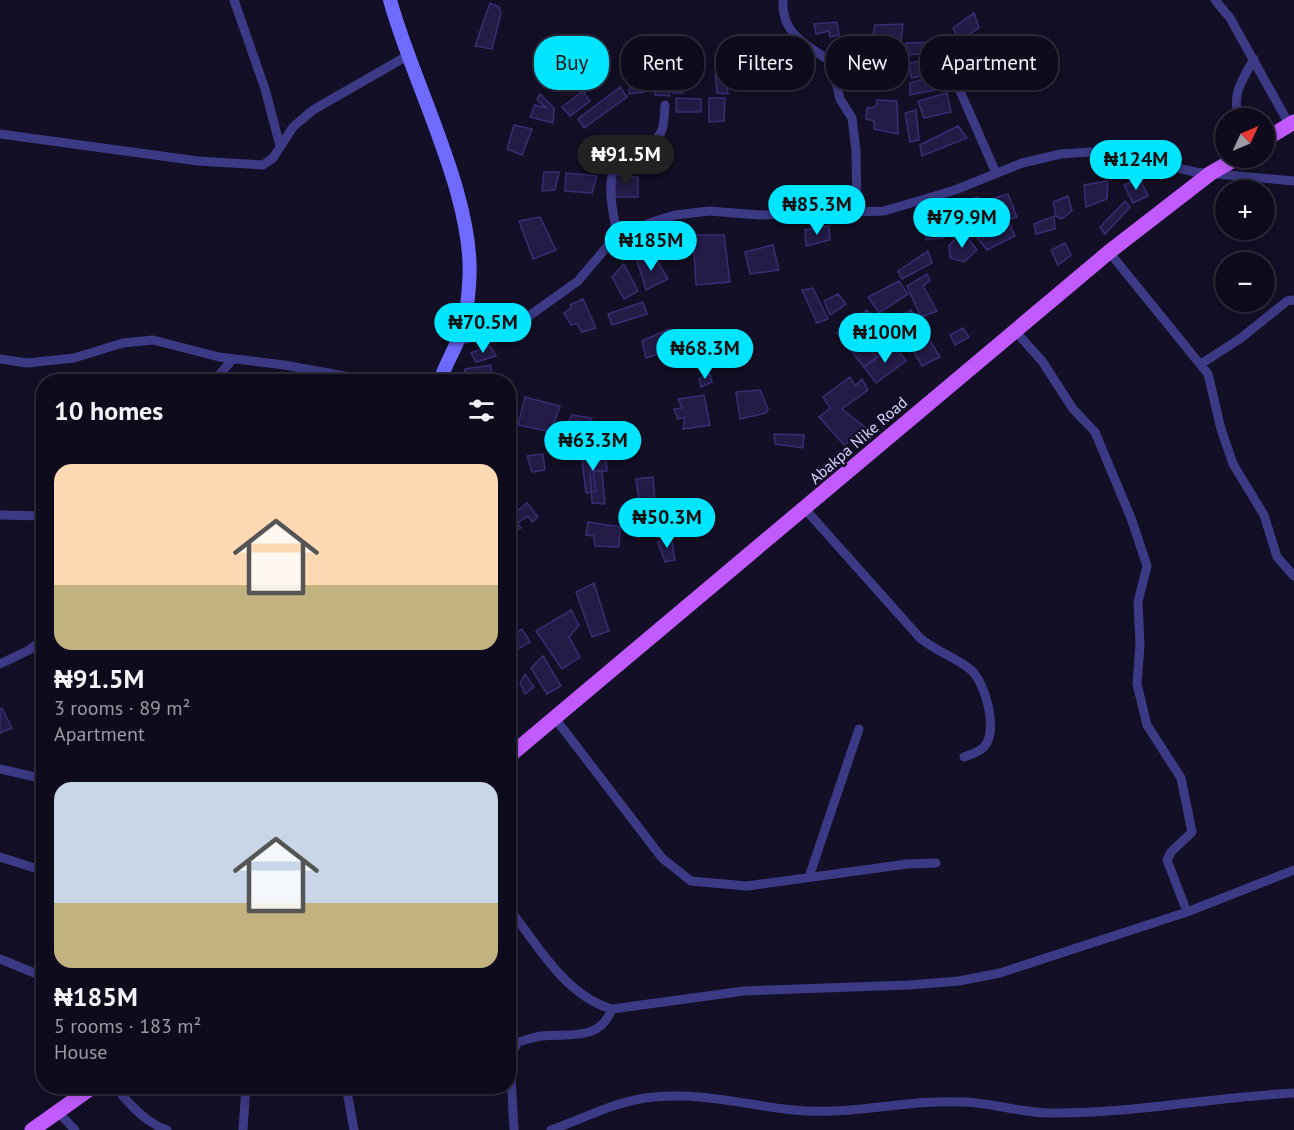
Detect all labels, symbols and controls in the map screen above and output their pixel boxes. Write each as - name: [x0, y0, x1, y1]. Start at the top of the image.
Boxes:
- chip: Buy: [534, 36, 609, 90]
- chip: Rent: [621, 36, 704, 90]
- chip: Filters: [716, 36, 814, 90]
- chip: New: [826, 36, 908, 90]
- chip: Apartment: [920, 36, 1058, 90]
- north arrow: [1215, 108, 1275, 168]
- map controls: [1215, 108, 1275, 312]
- pin: ₦91.5M: [577, 135, 675, 186]
- pin: ₦124M: [1094, 140, 1178, 191]
- text: ₦91.5M: [591, 141, 661, 167]
- text: ₦124M: [1104, 146, 1168, 172]
- button: +: [1215, 180, 1275, 240]
- pin: ₦85.3M: [768, 185, 866, 236]
- text: ₦85.3M: [782, 191, 852, 217]
- pin: ₦79.9M: [913, 198, 1011, 249]
- text: ₦79.9M: [927, 204, 997, 230]
- pin: ₦185M: [609, 221, 693, 272]
- text: ₦185M: [619, 227, 683, 253]
- button: −: [1215, 252, 1275, 312]
- pin: ₦70.5M: [434, 303, 532, 354]
- text: ₦70.5M: [448, 309, 518, 335]
- pin: ₦100M: [843, 313, 927, 364]
- text: ₦100M: [853, 319, 917, 345]
- pin: ₦68.3M: [656, 329, 754, 380]
- text: ₦68.3M: [670, 335, 740, 361]
- street label: Abakpa Nike Road: [805, 392, 911, 488]
- text: 10 homes: [54, 394, 163, 427]
- icon: filters: [465, 394, 498, 427]
- pin: ₦63.3M: [544, 421, 642, 472]
- text: ₦63.3M: [558, 427, 628, 453]
- pin: ₦50.3M: [618, 498, 716, 549]
- icon: home: [222, 503, 330, 611]
- text: ₦50.3M: [632, 504, 702, 530]
- text: ₦91.5M: [54, 662, 144, 695]
- text: 3 rooms · 89 m²: [54, 695, 190, 721]
- text: Apartment: [54, 721, 145, 747]
- icon: home: [222, 821, 330, 929]
- text: ₦185M: [54, 980, 138, 1013]
- text: 5 rooms · 183 m²: [54, 1013, 201, 1039]
- text: House: [54, 1039, 108, 1065]

